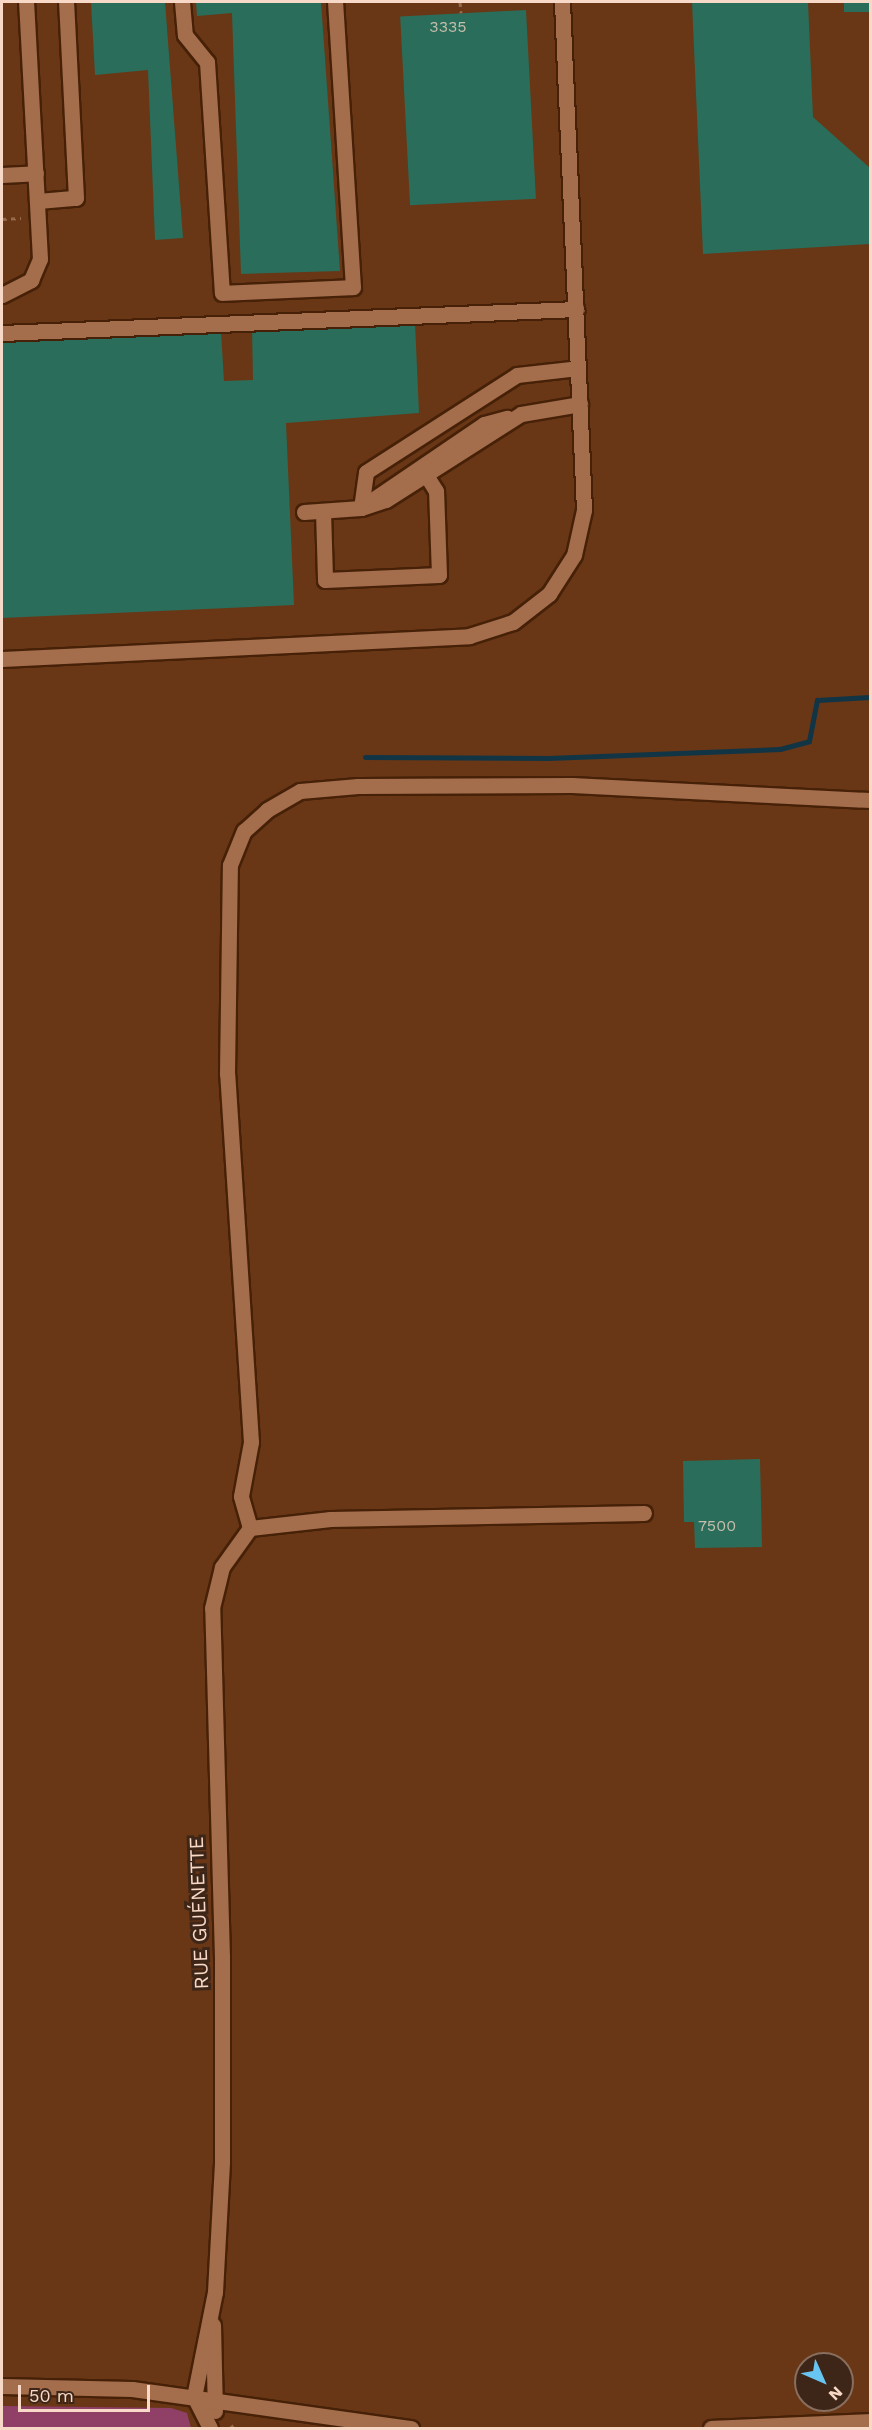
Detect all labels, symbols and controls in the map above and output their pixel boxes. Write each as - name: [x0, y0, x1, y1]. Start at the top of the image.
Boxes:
- house number: 3335: [429, 17, 467, 37]
- house number: 7500: [698, 1516, 736, 1536]
- street label: RUE GUÉNETTE: [184, 1836, 214, 1990]
- north arrow: [794, 2352, 854, 2412]
- scale bar: [21, 2373, 153, 2411]
- text: N: [825, 2383, 847, 2405]
- text: 50 m: [29, 2385, 74, 2406]

